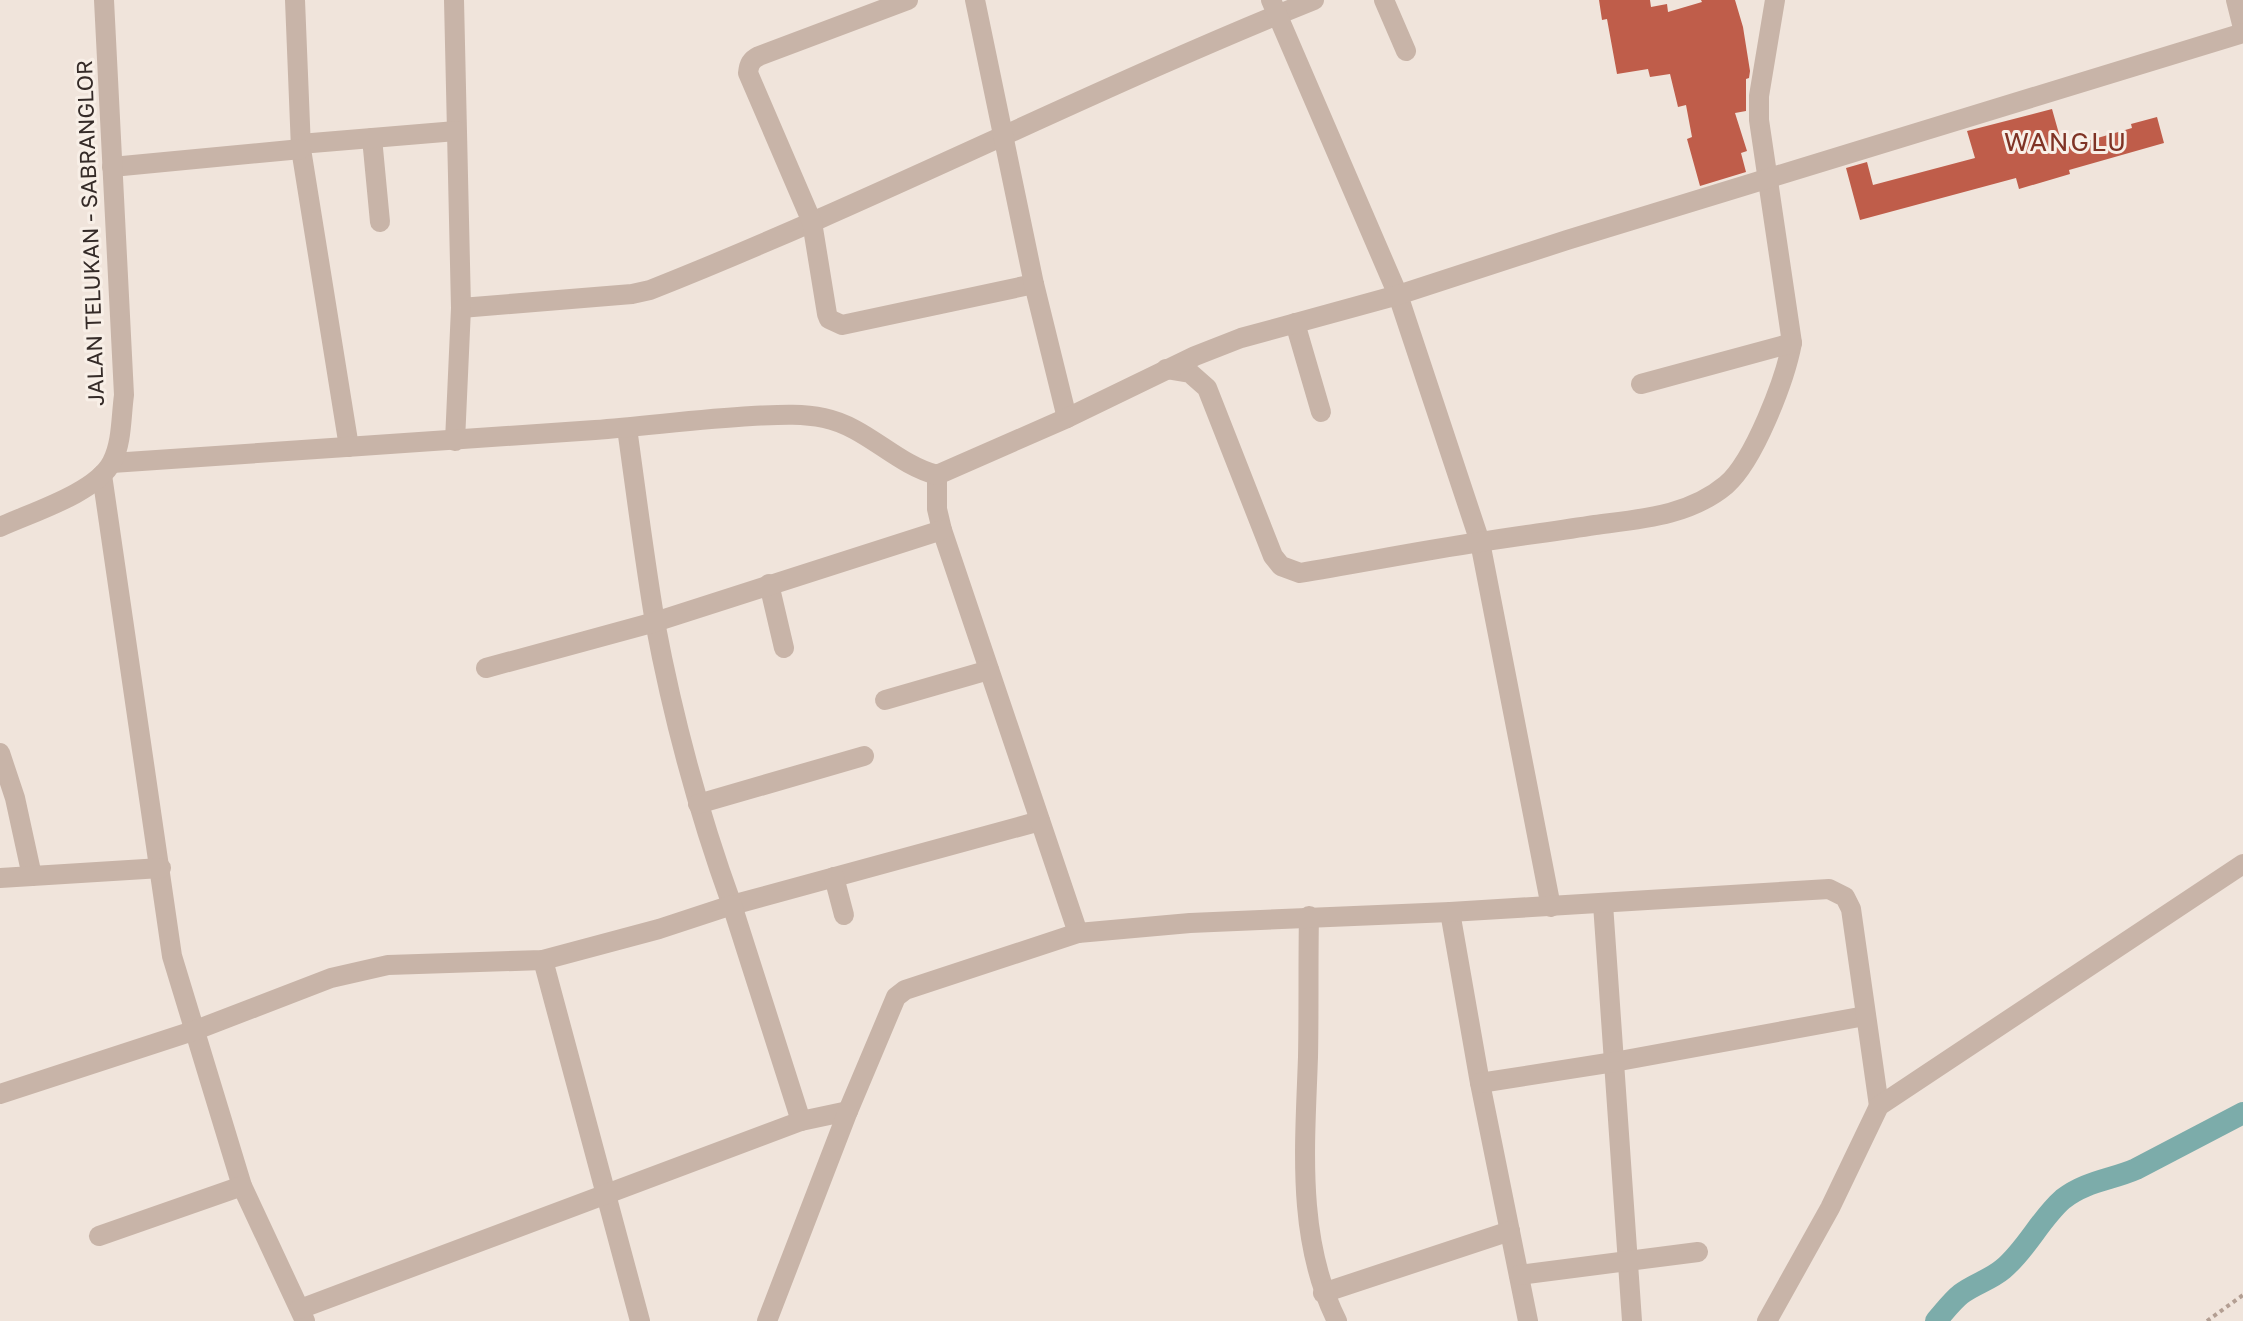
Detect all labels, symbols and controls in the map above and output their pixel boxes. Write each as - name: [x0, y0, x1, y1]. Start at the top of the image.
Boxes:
- street label: JALAN TELUKAN - SABRANGLOR: [70, 60, 109, 406]
- district label: WANGLU: [2004, 126, 2128, 157]

